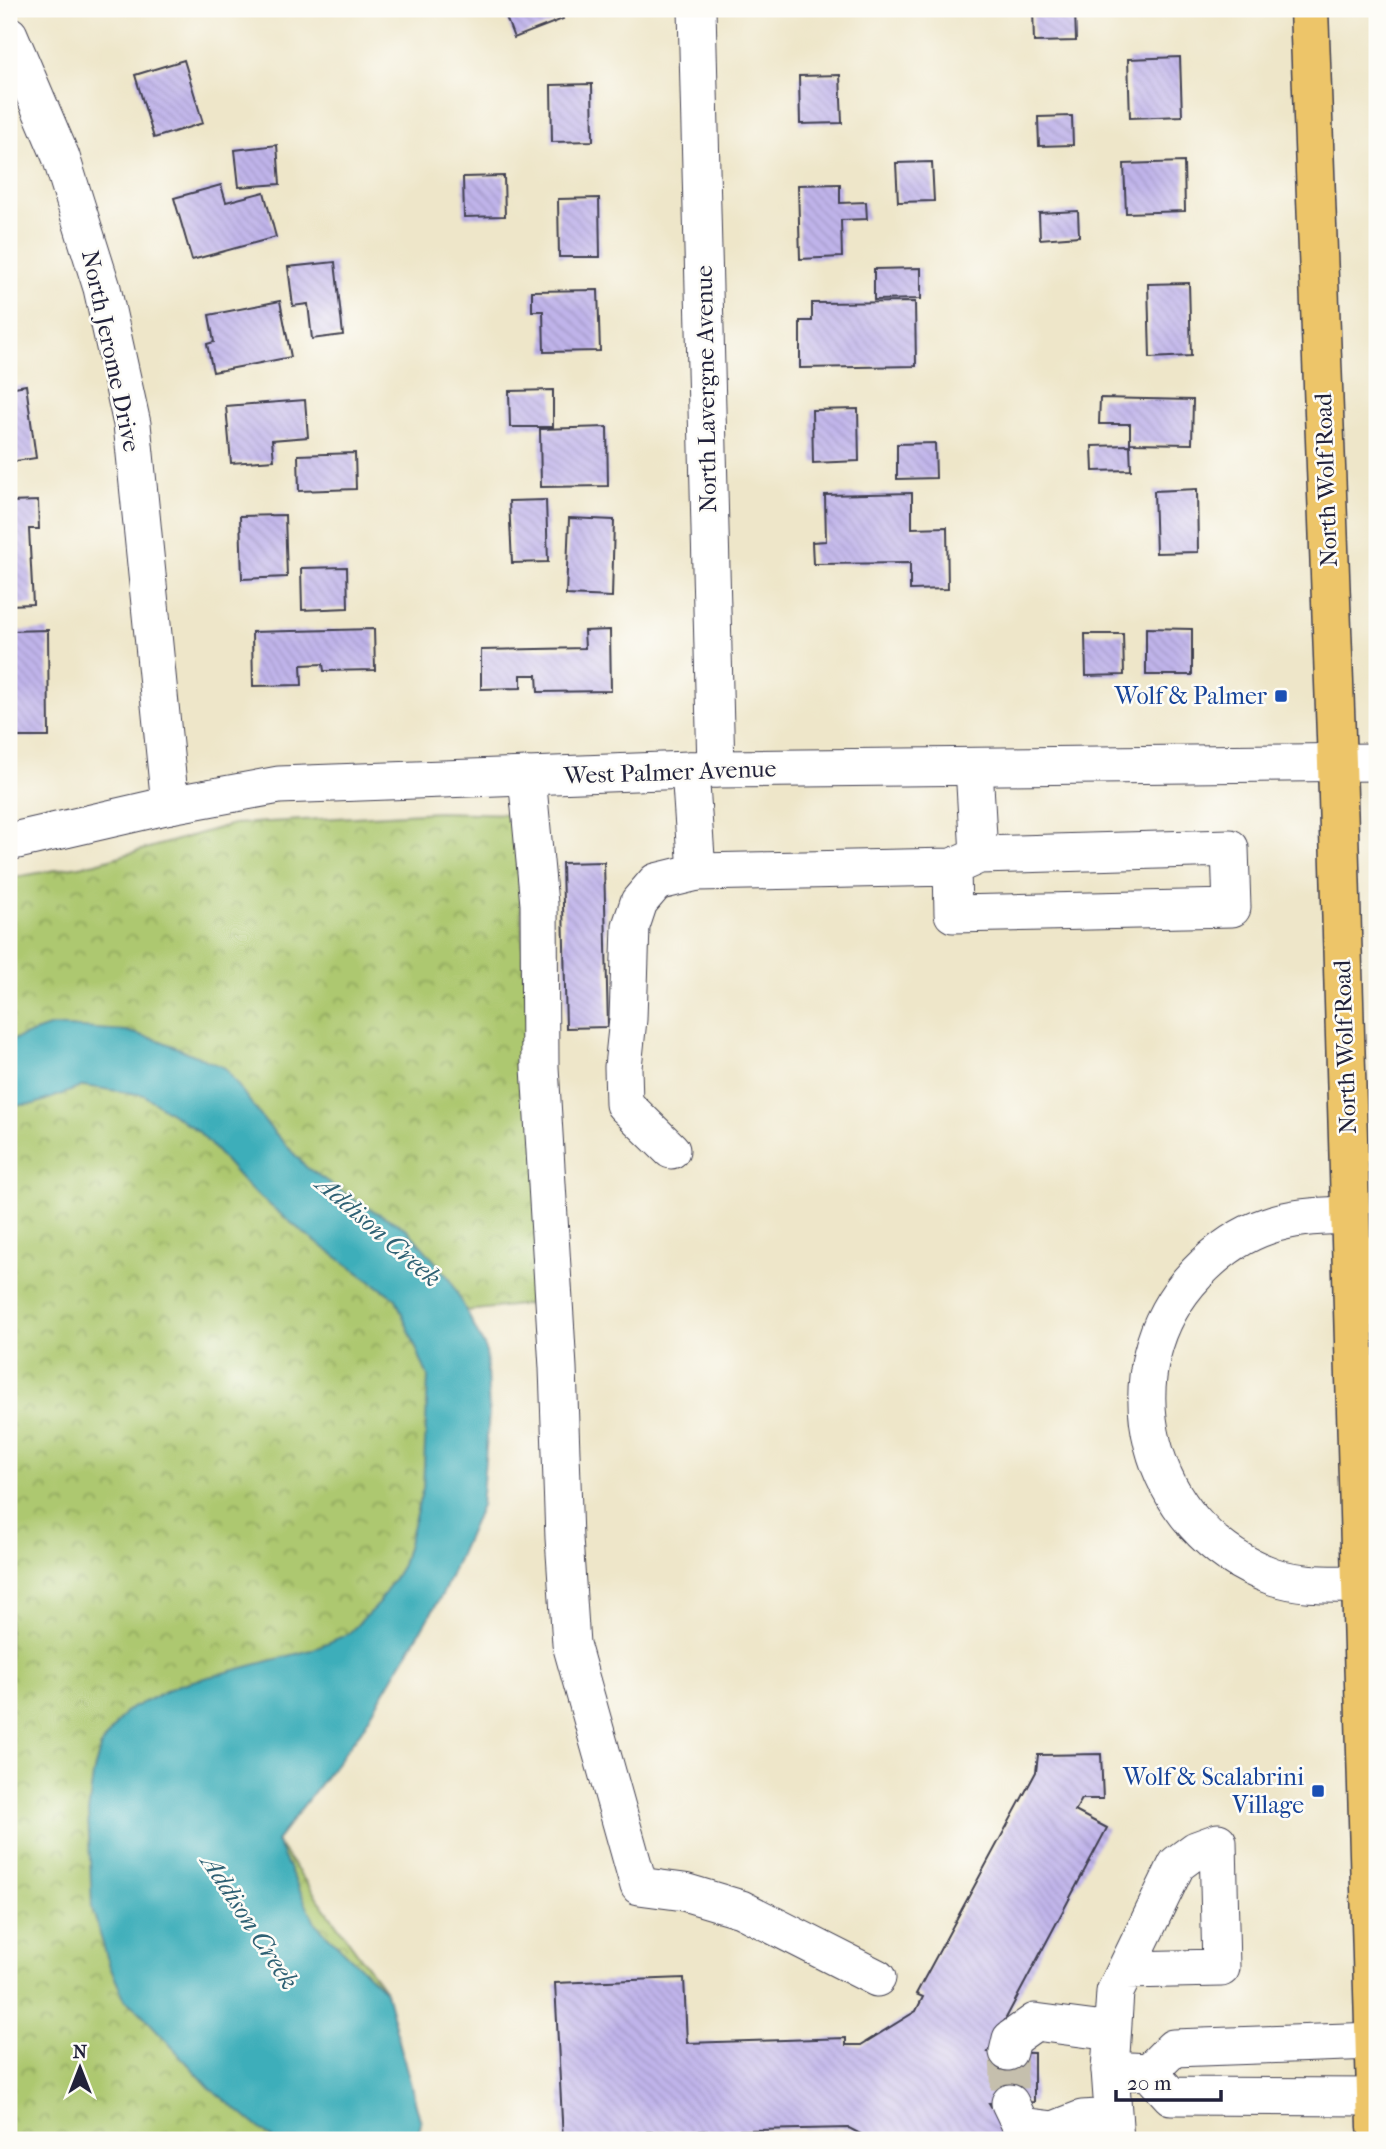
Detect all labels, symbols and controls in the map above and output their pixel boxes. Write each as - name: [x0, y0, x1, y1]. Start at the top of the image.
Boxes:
- street label: North Jerome Drive: [76, 248, 146, 454]
- street label: North Lavergne Avenue: [690, 265, 722, 513]
- street label: North Wolf Road: [1309, 391, 1343, 568]
- place label: Wolf & Palmer: [1114, 682, 1268, 710]
- marker: Wolf & Palmer: [1273, 688, 1289, 704]
- street label: West Palmer Avenue: [562, 754, 777, 790]
- street label: North Wolf Road: [1328, 958, 1362, 1135]
- water label: Addison Creek: [308, 1167, 448, 1293]
- place label: Wolf & Scalabrini Village: [1122, 1763, 1304, 1819]
- marker: Wolf & Scalabrini Village: [1310, 1783, 1326, 1799]
- water label: Addison Creek: [193, 1846, 305, 1995]
- north arrow: [46, 2034, 116, 2104]
- text: N: [73, 2041, 88, 2063]
- scale bar: [1116, 2058, 1222, 2102]
- text: 20 m: [1127, 2071, 1172, 2095]

